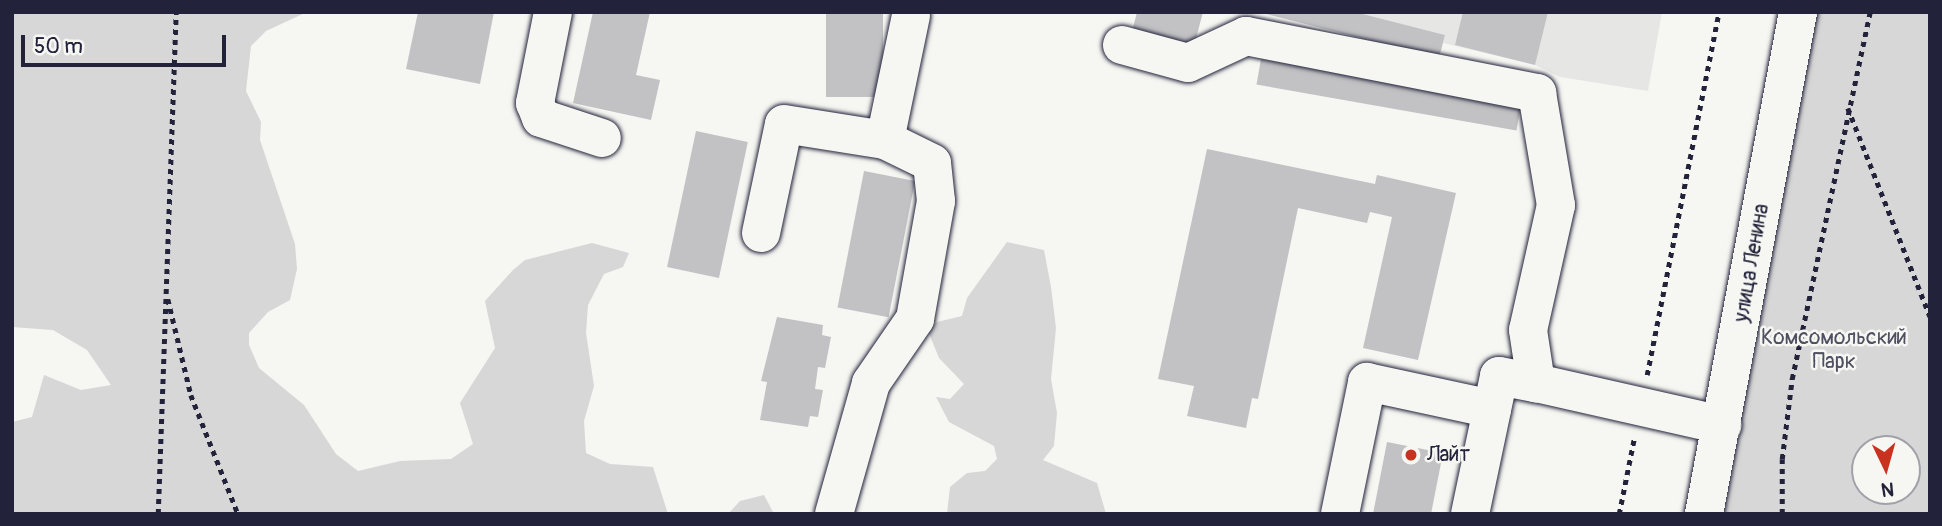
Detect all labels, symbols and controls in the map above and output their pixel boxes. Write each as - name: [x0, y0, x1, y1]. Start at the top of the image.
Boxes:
- scale bar: [24, 21, 229, 65]
- text: 50 m: [34, 33, 83, 60]
- street label: улица Ленина: [1729, 202, 1775, 324]
- park label: Комсомольский Парк: [1761, 325, 1907, 375]
- north arrow: [1851, 435, 1921, 505]
- place label: Лайт: [1427, 442, 1470, 468]
- marker: Лайт: [1401, 445, 1421, 465]
- text: N: [1880, 476, 1895, 501]

